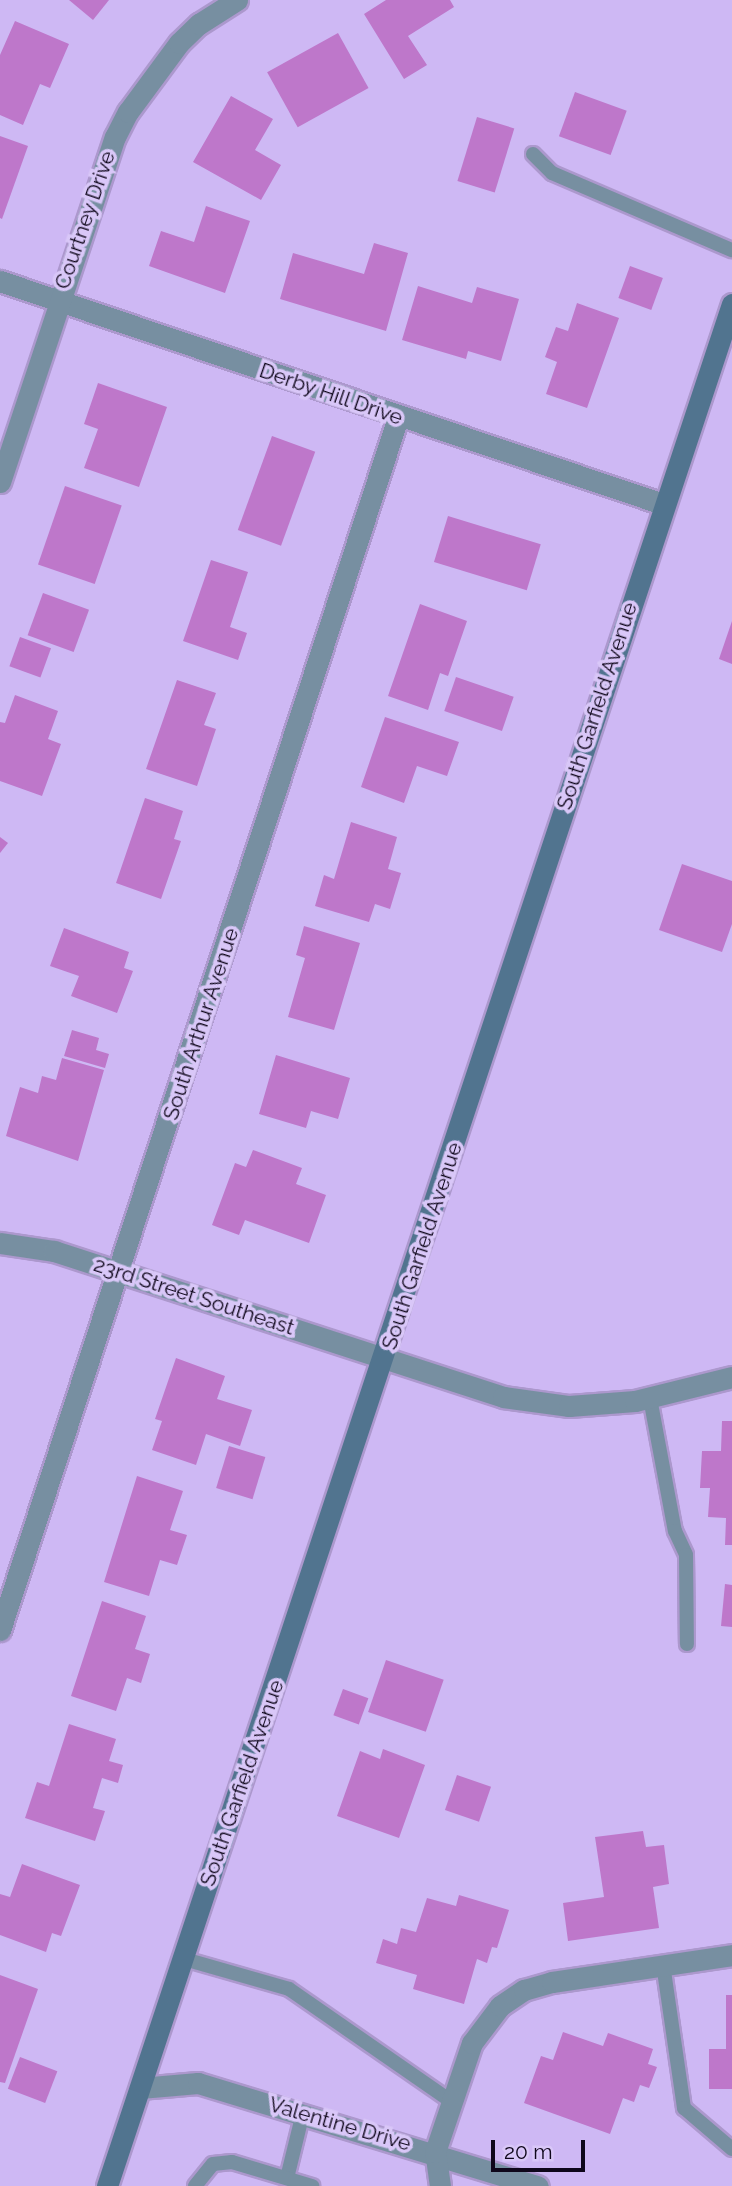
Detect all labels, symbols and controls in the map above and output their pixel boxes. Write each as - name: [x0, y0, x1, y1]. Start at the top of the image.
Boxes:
- street label: Courtney Drive: [50, 147, 120, 293]
- street label: Derby Hill Drive: [256, 358, 406, 430]
- street label: South Garfield Avenue: [551, 599, 643, 813]
- street label: South Arthur Avenue: [158, 924, 244, 1124]
- street label: South Garfield Avenue: [376, 1139, 468, 1353]
- street label: 23rd Street Southeast: [91, 1252, 297, 1340]
- street label: South Garfield Avenue: [195, 1676, 289, 1890]
- street label: Valentine Drive: [266, 2092, 414, 2156]
- scale bar: [494, 2126, 588, 2170]
- text: 20 m: [504, 2139, 552, 2164]

